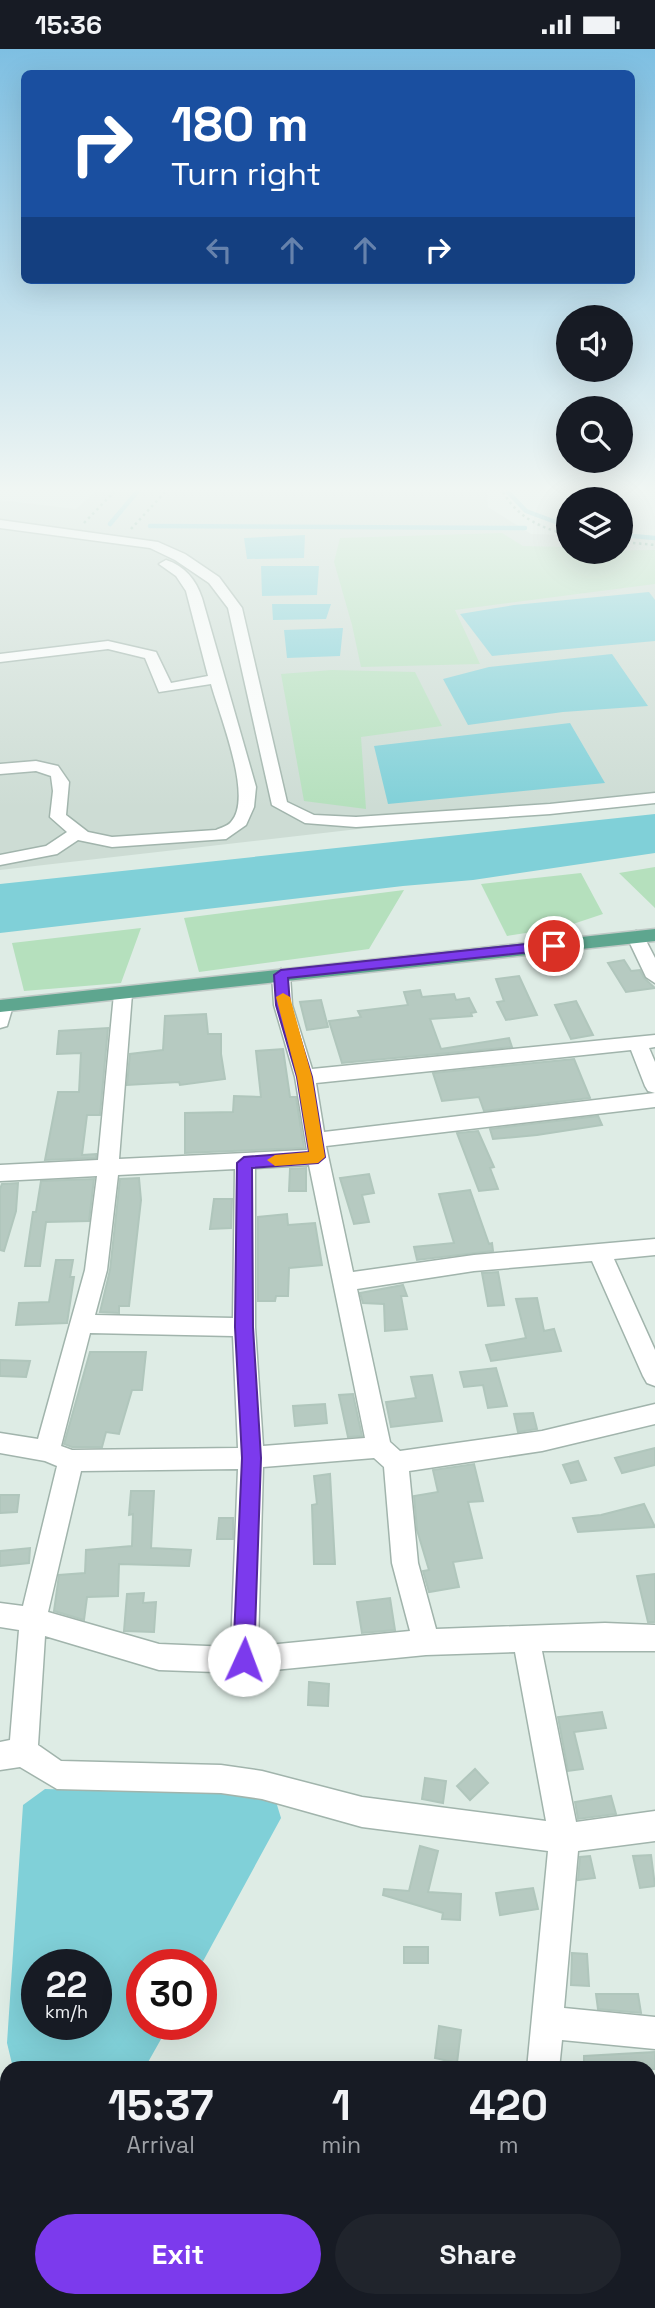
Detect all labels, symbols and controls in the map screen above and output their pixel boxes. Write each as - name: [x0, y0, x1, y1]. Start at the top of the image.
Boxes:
- text: 15:36: [35, 8, 102, 42]
- text: 180 m: [171, 93, 309, 155]
- icon: right: [56, 98, 147, 189]
- text: Turn right: [171, 154, 321, 194]
- icon: left: [200, 231, 238, 269]
- icon: ahead: [273, 231, 311, 269]
- icon: ahead: [346, 231, 384, 269]
- icon: right: [419, 231, 457, 269]
- map controls: [556, 305, 633, 564]
- button: sound: [556, 305, 633, 382]
- button: search: [556, 396, 633, 473]
- button: layers: [556, 487, 633, 564]
- pin: [524, 916, 584, 976]
- icon: arrive: [535, 927, 573, 965]
- position arrow: [207, 1623, 281, 1697]
- speed limit sign: 30: [126, 1949, 217, 2040]
- text: 22: [46, 1963, 87, 2007]
- text: km/h: [45, 2000, 88, 2023]
- text: 15:37: [108, 2079, 214, 2132]
- text: 1: [332, 2079, 351, 2132]
- text: 420: [469, 2079, 548, 2132]
- text: Arrival: [127, 2130, 195, 2160]
- text: min: [322, 2130, 361, 2160]
- text: m: [499, 2130, 518, 2160]
- button: Exit: [35, 2214, 321, 2294]
- button: Share: [335, 2214, 621, 2294]

